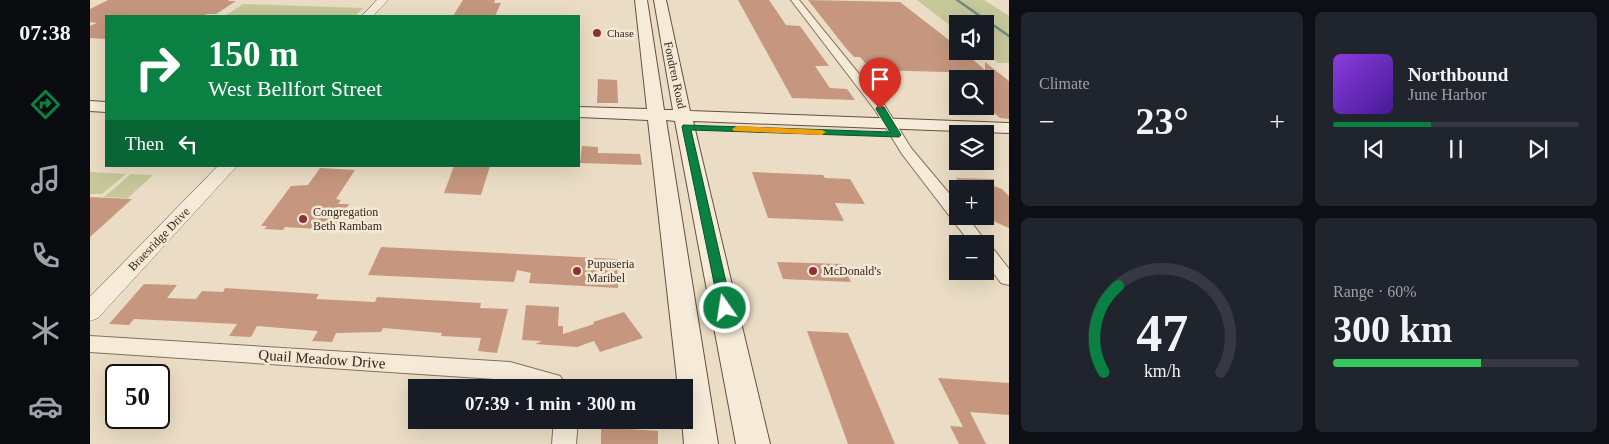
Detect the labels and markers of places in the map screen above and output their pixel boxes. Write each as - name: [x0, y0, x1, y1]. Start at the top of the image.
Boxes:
- marker: Chase: [591, 27, 603, 39]
- place label: Chase: [607, 27, 634, 39]
- pin: [859, 58, 901, 109]
- place label: Congregation Beth Rambam: [313, 205, 383, 233]
- marker: Congregation Beth Rambam: [297, 213, 309, 225]
- place label: Pupuseria Maribel: [587, 257, 635, 285]
- place label: McDonald's: [823, 264, 881, 278]
- marker: Pupuseria Maribel: [571, 265, 583, 277]
- marker: McDonald's: [807, 265, 819, 277]

